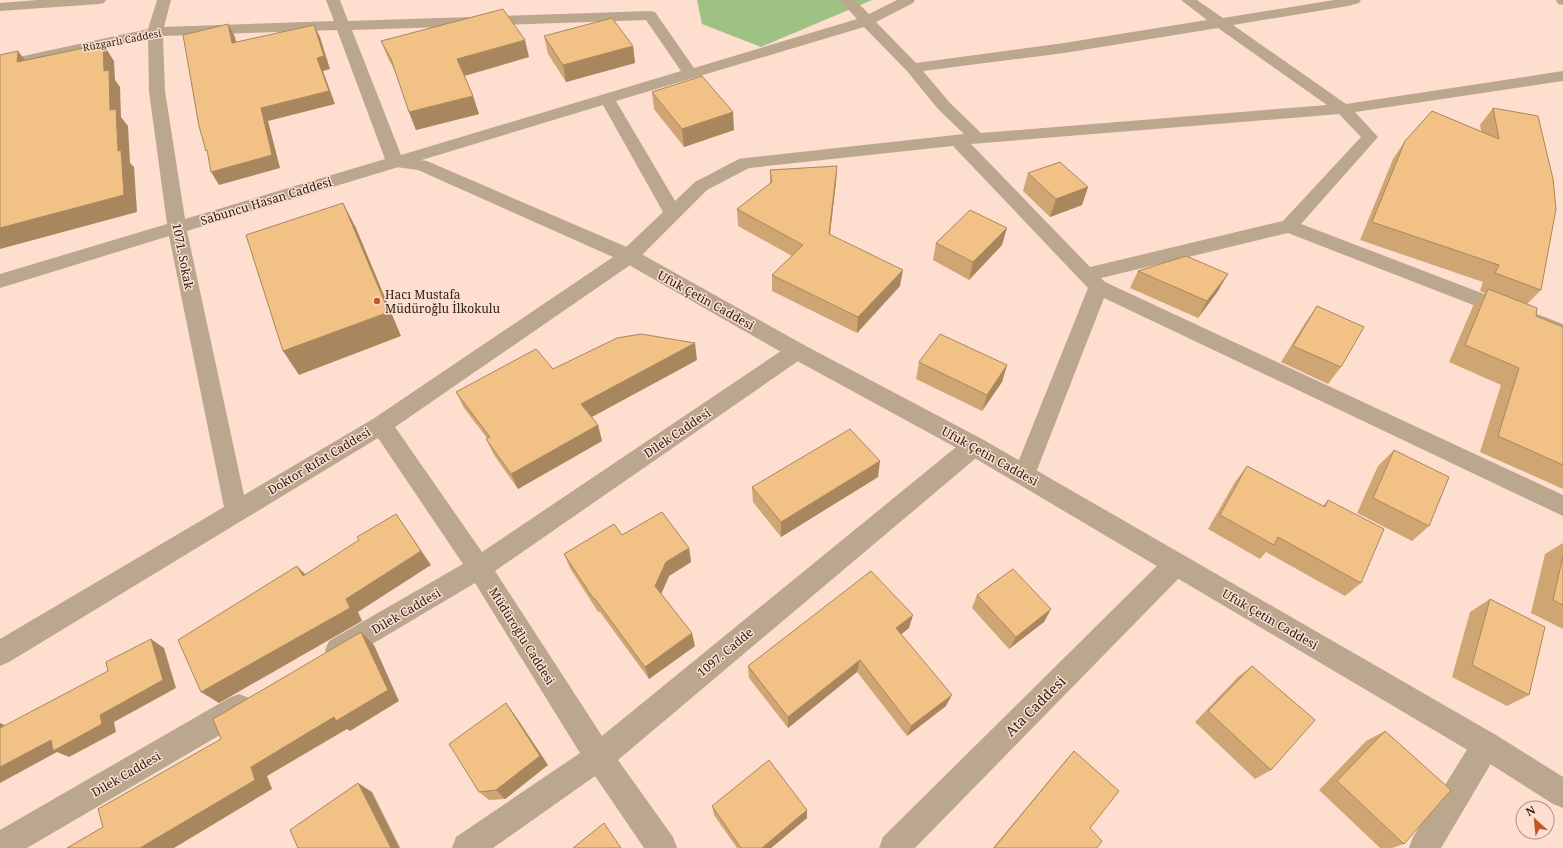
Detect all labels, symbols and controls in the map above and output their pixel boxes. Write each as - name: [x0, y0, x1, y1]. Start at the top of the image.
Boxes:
- street label: Rüzgarlı Caddesi: [82, 25, 163, 54]
- street label: Sabuncu Hasan Caddesi: [198, 173, 334, 229]
- street label: 1071. Sokak: [168, 221, 198, 292]
- street label: Ufuk Çetin Caddesi: [655, 266, 758, 334]
- place label: Hacı Mustafa Müdüroğlu İlkokulu: [385, 286, 501, 317]
- marker: Hacı Mustafa Müdüroğlu İlkokulu: [372, 296, 382, 306]
- street label: Dilek Caddesi: [640, 404, 714, 462]
- street label: Ufuk Çetin Caddesi: [939, 422, 1042, 490]
- street label: Doktor Rıfat Caddesi: [264, 423, 374, 499]
- street label: Dilek Caddesi: [368, 584, 444, 638]
- street label: Müdüroğlu Caddesi: [485, 584, 559, 688]
- street label: Ufuk Çetin Caddesi: [1219, 585, 1321, 653]
- street label: 1097. Cadde: [693, 624, 757, 680]
- street label: Ata Caddesi: [1001, 671, 1070, 740]
- street label: Dilek Caddesi: [88, 747, 164, 801]
- north arrow: [1515, 800, 1555, 840]
- text: N: [1523, 802, 1538, 819]

